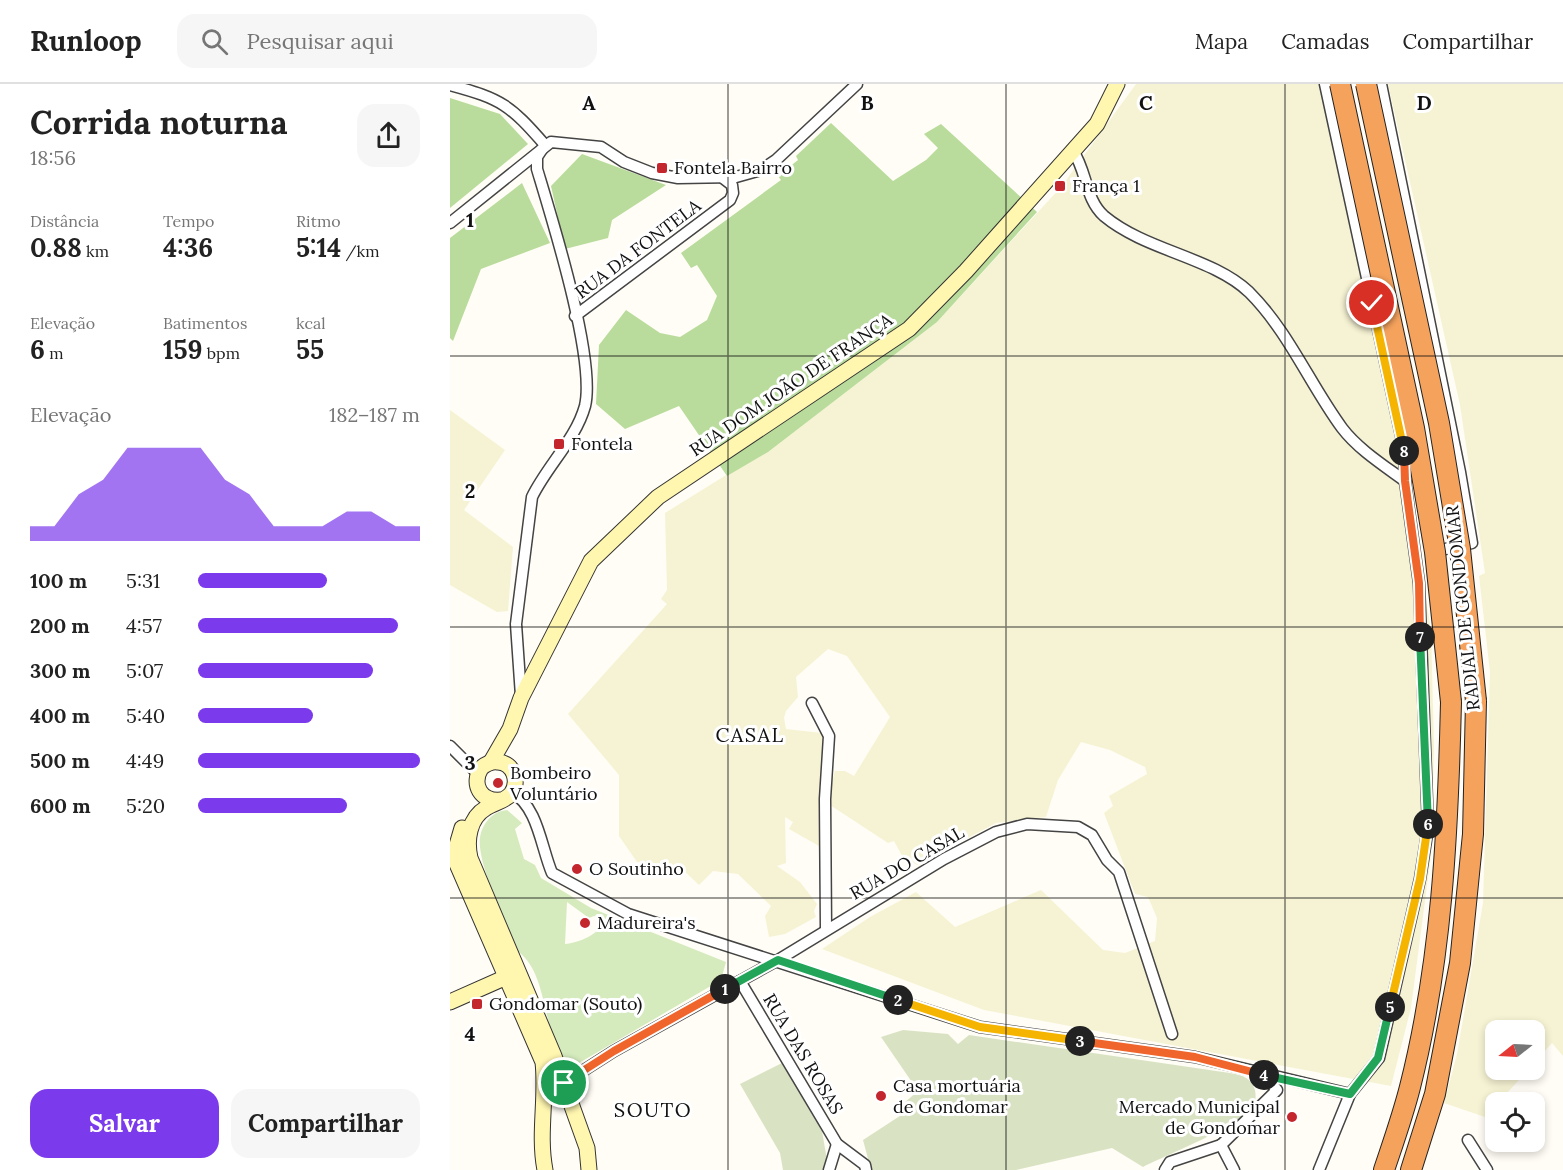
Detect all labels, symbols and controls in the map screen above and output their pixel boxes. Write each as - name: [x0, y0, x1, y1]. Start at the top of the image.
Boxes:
- search box: [177, 14, 597, 68]
- text: Runloop: [30, 23, 141, 59]
- icon: search: [198, 25, 231, 58]
- text: Pesquisar aqui: [246, 27, 394, 55]
- text: Mapa: [1195, 28, 1248, 55]
- text: Camadas: [1281, 28, 1369, 55]
- text: Compartilhar: [1402, 28, 1533, 55]
- text: A: [582, 90, 596, 115]
- text: B: [860, 90, 874, 115]
- text: C: [1139, 90, 1153, 115]
- text: D: [1416, 90, 1432, 115]
- text: Corrida noturna: [30, 101, 287, 143]
- button: share: [357, 104, 420, 167]
- text: 18:56: [30, 145, 76, 170]
- place label: Fontela Bairro: [674, 156, 792, 179]
- marker: Fontela Bairro: [655, 161, 669, 175]
- place label: França 1: [1072, 174, 1140, 197]
- marker: França 1: [1053, 179, 1067, 193]
- street label: RUA DA FONTELA: [570, 193, 706, 303]
- text: 1: [466, 207, 474, 232]
- text: Distância: [30, 211, 99, 231]
- text: Tempo: [163, 211, 214, 231]
- text: Ritmo: [296, 211, 341, 231]
- text: 0.88: [30, 231, 82, 264]
- text: 4:36: [163, 231, 213, 264]
- text: 5:14: [296, 231, 341, 264]
- text: km: [82, 241, 109, 261]
- text: /km: [341, 241, 379, 261]
- pin: [1346, 277, 1397, 328]
- icon: check: [1355, 286, 1388, 319]
- street label: RUA DOM JOÃO DE FRANÇA: [685, 308, 897, 461]
- text: Elevação: [30, 313, 95, 333]
- text: Batimentos: [163, 313, 247, 333]
- text: kcal: [296, 313, 326, 333]
- text: 6: [30, 333, 45, 366]
- text: 159: [163, 333, 203, 366]
- text: 55: [296, 333, 324, 366]
- text: m: [45, 343, 63, 363]
- text: bpm: [203, 343, 240, 363]
- text: Elevação: [30, 402, 111, 427]
- text: 182–187 m: [329, 402, 420, 427]
- place label: Fontela: [571, 432, 633, 455]
- pin: 8: [1389, 436, 1419, 466]
- marker: Fontela: [552, 437, 566, 451]
- text: 8: [1399, 441, 1409, 461]
- text: 2: [465, 478, 475, 503]
- street label: RADIAL DE GONDOMAR: [1440, 504, 1485, 712]
- text: 100 m: [30, 568, 87, 593]
- text: 5:31: [126, 568, 160, 593]
- text: 200 m: [30, 613, 90, 638]
- text: 4:57: [126, 613, 162, 638]
- pin: 7: [1405, 622, 1435, 652]
- text: 7: [1416, 627, 1424, 647]
- text: 300 m: [30, 658, 90, 683]
- text: 5:07: [126, 658, 163, 683]
- text: 400 m: [30, 703, 90, 728]
- text: 5:40: [126, 703, 165, 728]
- district label: CASAL: [715, 722, 785, 747]
- text: 500 m: [30, 748, 90, 773]
- text: 4:49: [126, 748, 164, 773]
- text: 3: [464, 750, 476, 775]
- place label: Bombeiro Voluntário: [509, 761, 598, 805]
- marker: Bombeiro Voluntário: [491, 776, 505, 790]
- text: 600 m: [30, 793, 91, 818]
- text: 5:20: [126, 793, 165, 818]
- pin: 6: [1413, 809, 1443, 839]
- text: 6: [1423, 814, 1433, 834]
- street label: RUA DO CASAL: [845, 820, 969, 905]
- place label: O Soutinho: [589, 857, 684, 880]
- marker: O Soutinho: [570, 862, 584, 876]
- place label: Madureira's: [597, 911, 696, 934]
- marker: Madureira's: [578, 916, 592, 930]
- pin: 1: [710, 974, 740, 1004]
- text: 1: [722, 979, 728, 999]
- pin: 2: [883, 985, 913, 1015]
- street label: RUA DAS ROSAS: [758, 989, 849, 1118]
- text: 2: [894, 990, 902, 1010]
- place label: Gondomar (Souto): [489, 992, 642, 1015]
- pin: 5: [1375, 992, 1405, 1022]
- marker: Gondomar (Souto): [470, 997, 484, 1011]
- text: 5: [1386, 997, 1394, 1017]
- north arrow: [1485, 1020, 1545, 1080]
- map controls: [1485, 1020, 1545, 1152]
- text: 4: [465, 1021, 476, 1046]
- pin: 3: [1065, 1026, 1095, 1056]
- text: 3: [1076, 1031, 1084, 1051]
- pin: [538, 1057, 589, 1108]
- pin: 4: [1249, 1060, 1279, 1090]
- text: 4: [1260, 1065, 1268, 1085]
- icon: arrive: [547, 1066, 580, 1099]
- place label: Casa mortuária de Gondomar: [893, 1074, 1021, 1118]
- button: Salvar: [30, 1089, 219, 1158]
- button: Compartilhar: [231, 1089, 420, 1158]
- marker: Casa mortuária de Gondomar: [874, 1089, 888, 1103]
- button: locate: [1485, 1092, 1545, 1152]
- place label: Mercado Municipal de Gondomar: [1119, 1095, 1280, 1139]
- district label: SOUTO: [614, 1097, 692, 1122]
- marker: Mercado Municipal de Gondomar: [1285, 1110, 1299, 1124]

